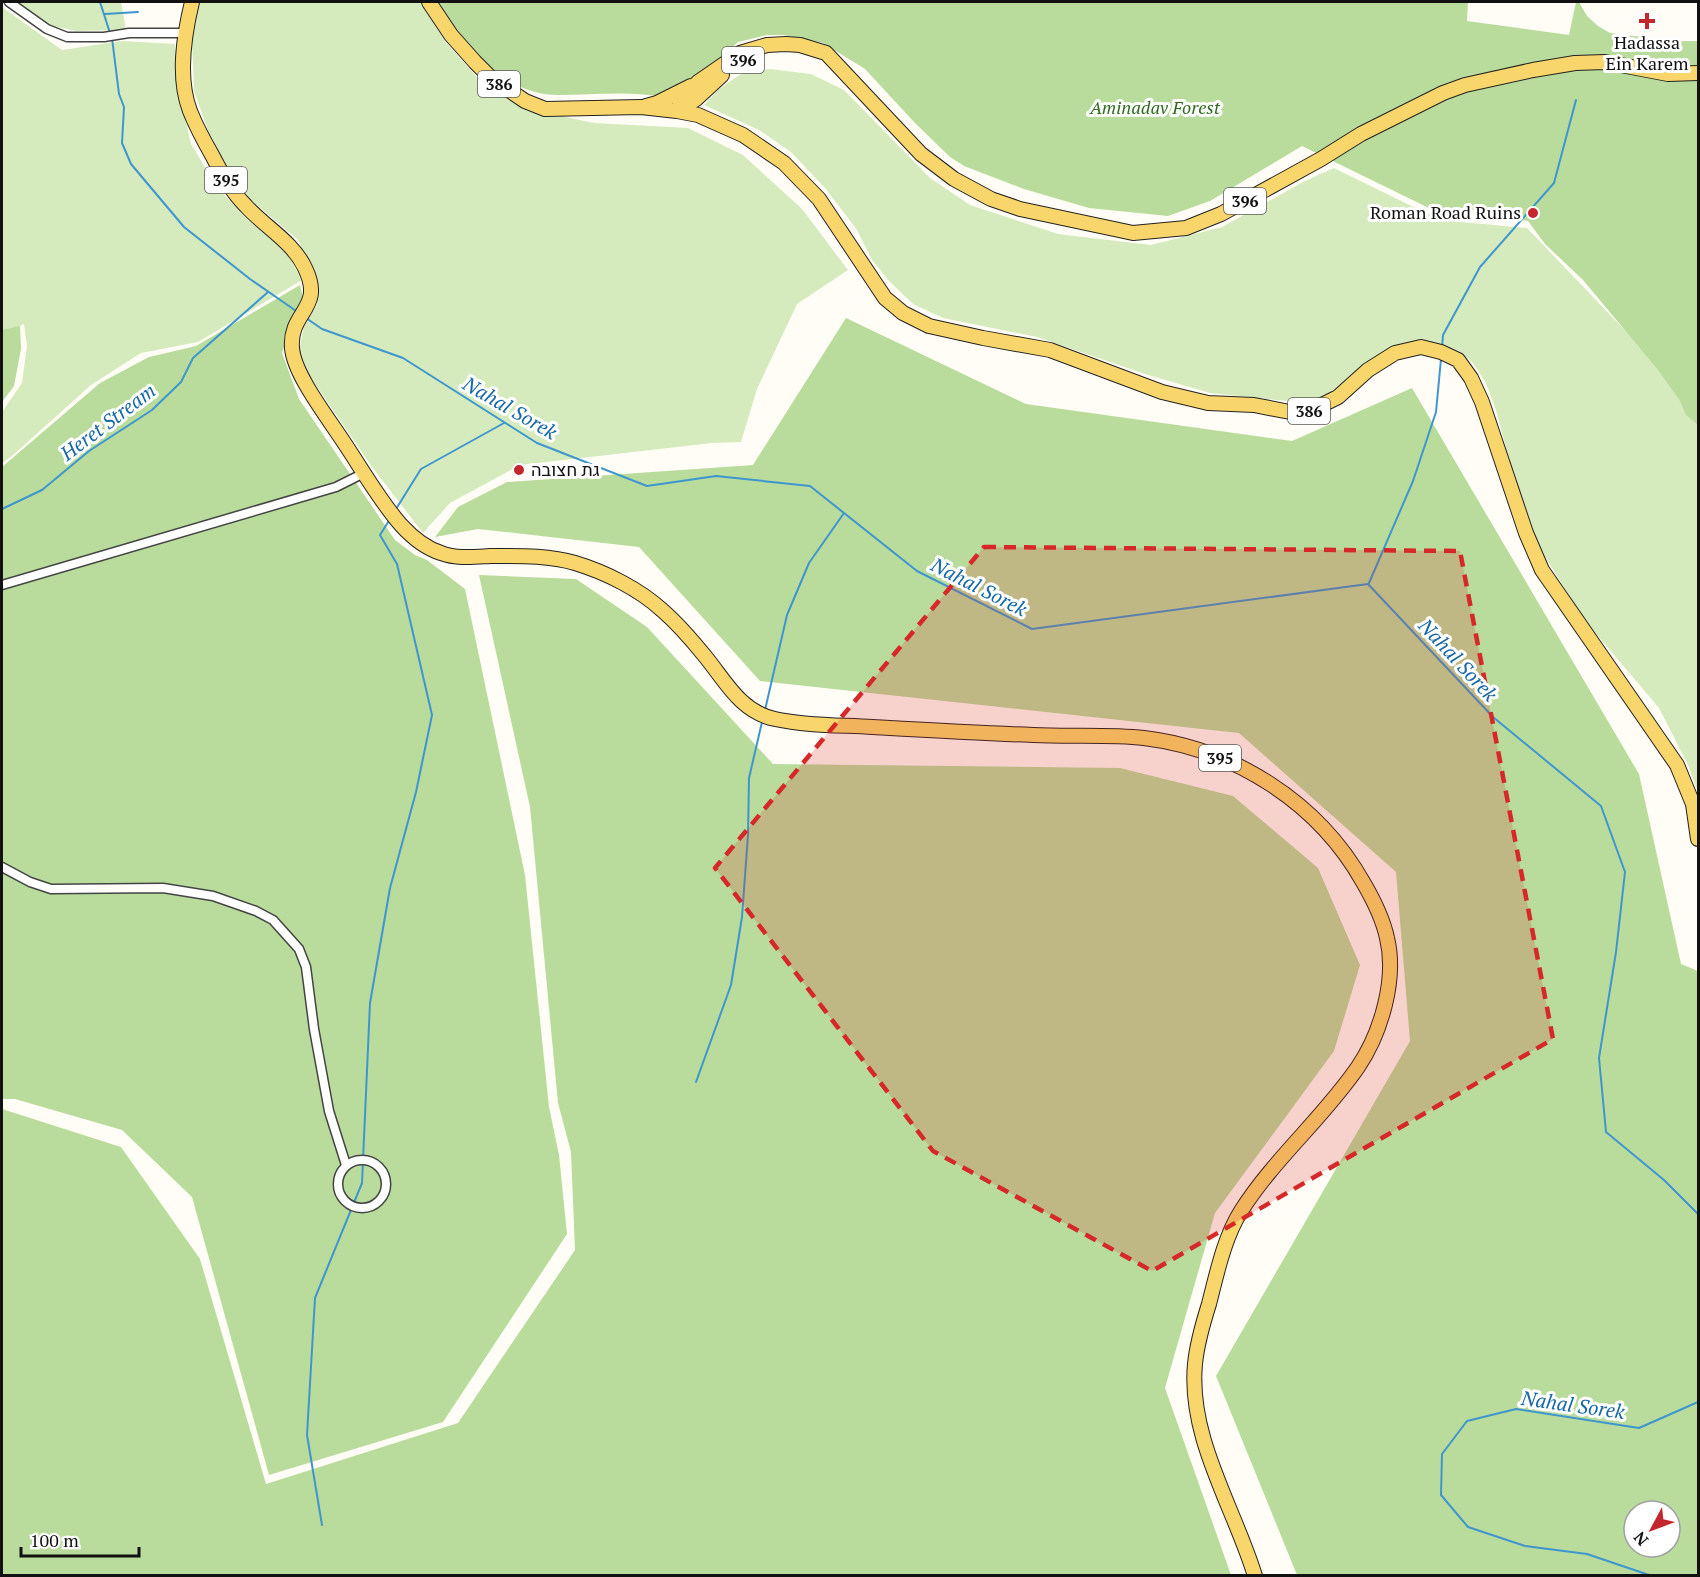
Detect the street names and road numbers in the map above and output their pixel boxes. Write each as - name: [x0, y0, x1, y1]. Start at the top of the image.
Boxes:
- road number: 396: [722, 47, 764, 73]
- road number: 386: [478, 71, 520, 97]
- road number: 395: [205, 167, 247, 193]
- road number: 396: [1224, 188, 1266, 214]
- road number: 386: [1288, 398, 1330, 424]
- road number: 395: [1199, 745, 1241, 771]

